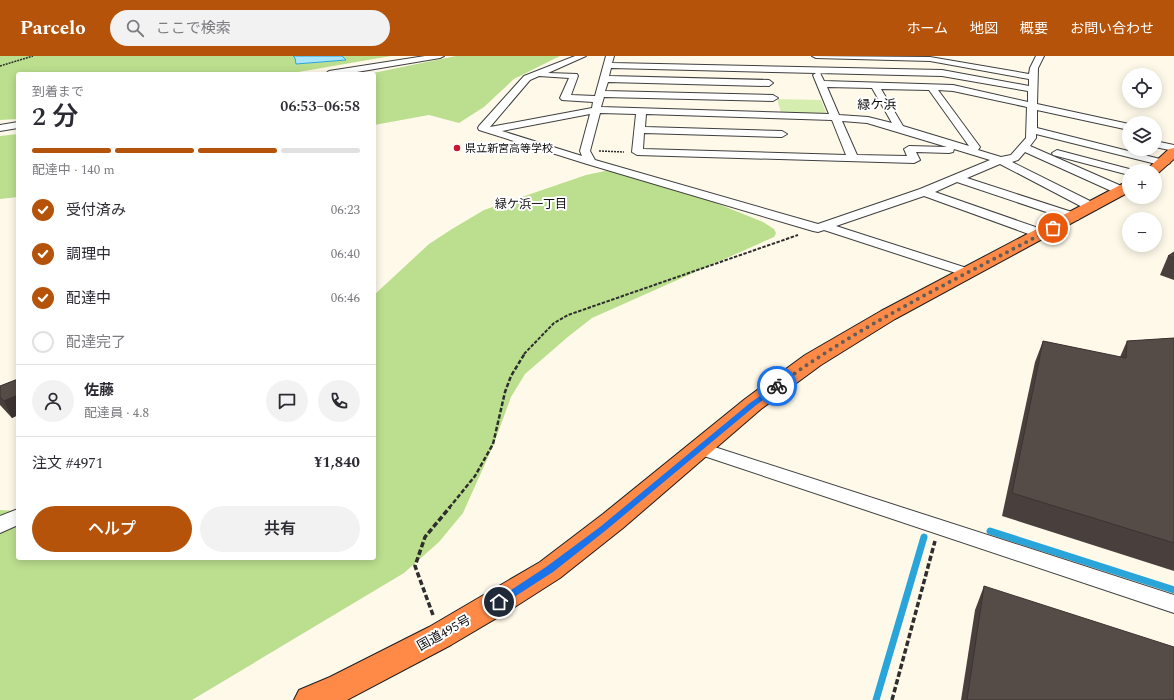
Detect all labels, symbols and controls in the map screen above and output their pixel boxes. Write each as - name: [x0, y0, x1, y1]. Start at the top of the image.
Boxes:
- search box: [110, 10, 390, 46]
- text: Parcelo: [20, 14, 86, 43]
- icon: search: [124, 17, 146, 39]
- text: ここで検索: [156, 17, 231, 40]
- text: ホーム: [906, 18, 948, 39]
- text: 地図: [970, 18, 998, 39]
- text: 概要: [1020, 18, 1048, 39]
- text: お問い合わせ: [1070, 18, 1154, 39]
- map controls: [1122, 68, 1162, 252]
- button: locate: [1122, 68, 1162, 108]
- text: 到着まで: [32, 82, 84, 102]
- text: 06:53–06:58: [280, 95, 360, 118]
- district label: 緑ケ浜: [857, 95, 897, 115]
- text: 2 分: [32, 97, 78, 137]
- button: layers: [1122, 116, 1162, 156]
- place label: 県立新宮高等学校: [465, 140, 553, 157]
- marker: 県立新宮高等学校: [452, 143, 462, 153]
- text: 配達中 · 140 m: [32, 160, 115, 180]
- button: +: [1122, 164, 1162, 204]
- district label: 緑ケ浜一丁目: [495, 195, 567, 214]
- icon: check: [32, 199, 54, 221]
- text: 受付済み: [66, 199, 126, 222]
- text: 06:23: [331, 200, 360, 220]
- pin: [1036, 211, 1070, 245]
- button: −: [1122, 212, 1162, 252]
- icon: bag: [1042, 217, 1064, 239]
- icon: check: [32, 243, 54, 265]
- text: 調理中: [66, 243, 111, 266]
- text: 06:40: [331, 244, 360, 264]
- icon: check: [32, 287, 54, 309]
- text: 配達中: [66, 287, 111, 310]
- text: 06:46: [331, 288, 360, 308]
- text: 配達完了: [66, 331, 126, 354]
- courier: [757, 366, 797, 406]
- icon: bike: [766, 375, 788, 397]
- text: 佐藤: [84, 379, 114, 402]
- button: person: [32, 380, 74, 422]
- button: chat: [266, 380, 308, 422]
- button: phone: [318, 380, 360, 422]
- text: 配達員 · 4.8: [84, 403, 149, 423]
- text: ¥1,840: [314, 451, 360, 474]
- text: 注文 #4971: [32, 452, 103, 475]
- button: ヘルプ: [32, 506, 192, 552]
- button: 共有: [200, 506, 360, 552]
- pin: [482, 585, 516, 619]
- icon: home: [488, 591, 510, 613]
- street label: 国道495号: [414, 610, 474, 656]

